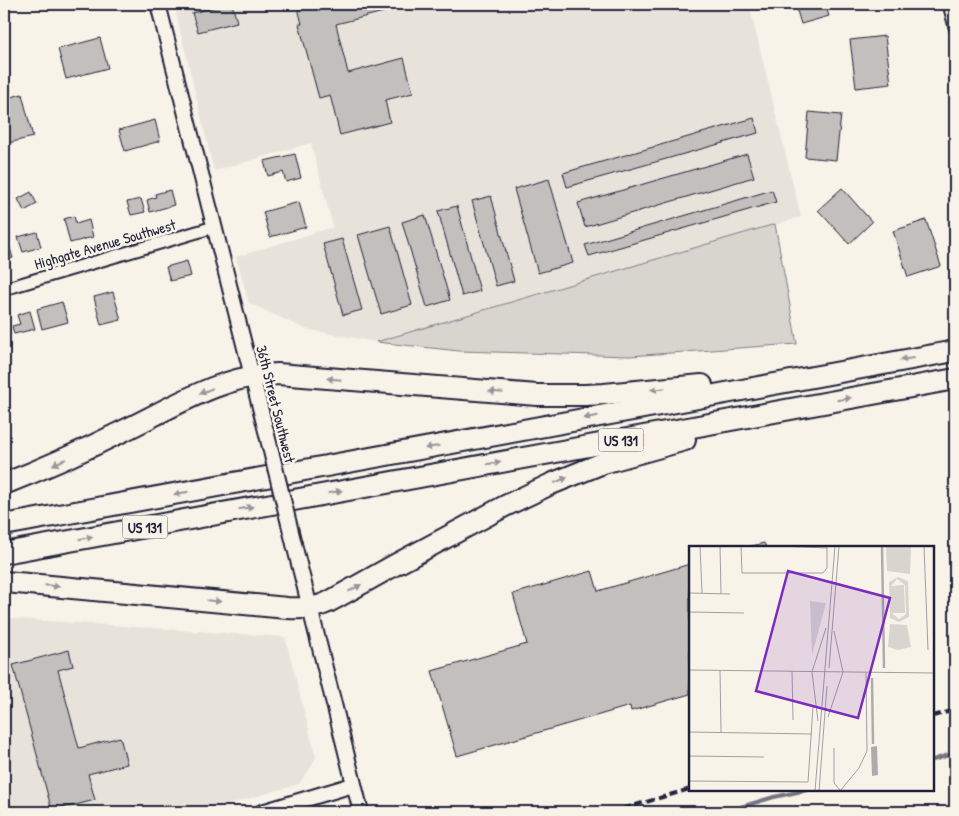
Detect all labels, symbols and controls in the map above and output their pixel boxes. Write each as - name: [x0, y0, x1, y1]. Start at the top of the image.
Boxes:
- street label: Highgate Avenue Southwest: [32, 214, 179, 274]
- street label: 36th Street Southwest: [251, 343, 301, 466]
- one-way arrow: [899, 356, 915, 364]
- one-way arrow: [326, 374, 342, 382]
- one-way arrow: [650, 385, 666, 393]
- one-way arrow: [488, 387, 504, 395]
- one-way arrow: [198, 388, 213, 396]
- one-way arrow: [836, 395, 852, 403]
- one-way arrow: [583, 414, 599, 422]
- road number: US 131: [598, 428, 644, 452]
- one-way arrow: [423, 443, 439, 451]
- one-way arrow: [52, 458, 66, 466]
- one-way arrow: [487, 458, 503, 466]
- one-way arrow: [554, 476, 568, 484]
- one-way arrow: [327, 488, 342, 496]
- one-way arrow: [173, 489, 189, 497]
- one-way arrow: [238, 504, 254, 512]
- road number: US 131: [122, 516, 168, 538]
- one-way arrow: [79, 533, 95, 541]
- inset map: [689, 546, 934, 791]
- one-way arrow: [45, 582, 61, 590]
- one-way arrow: [347, 584, 362, 592]
- one-way arrow: [206, 598, 222, 606]

